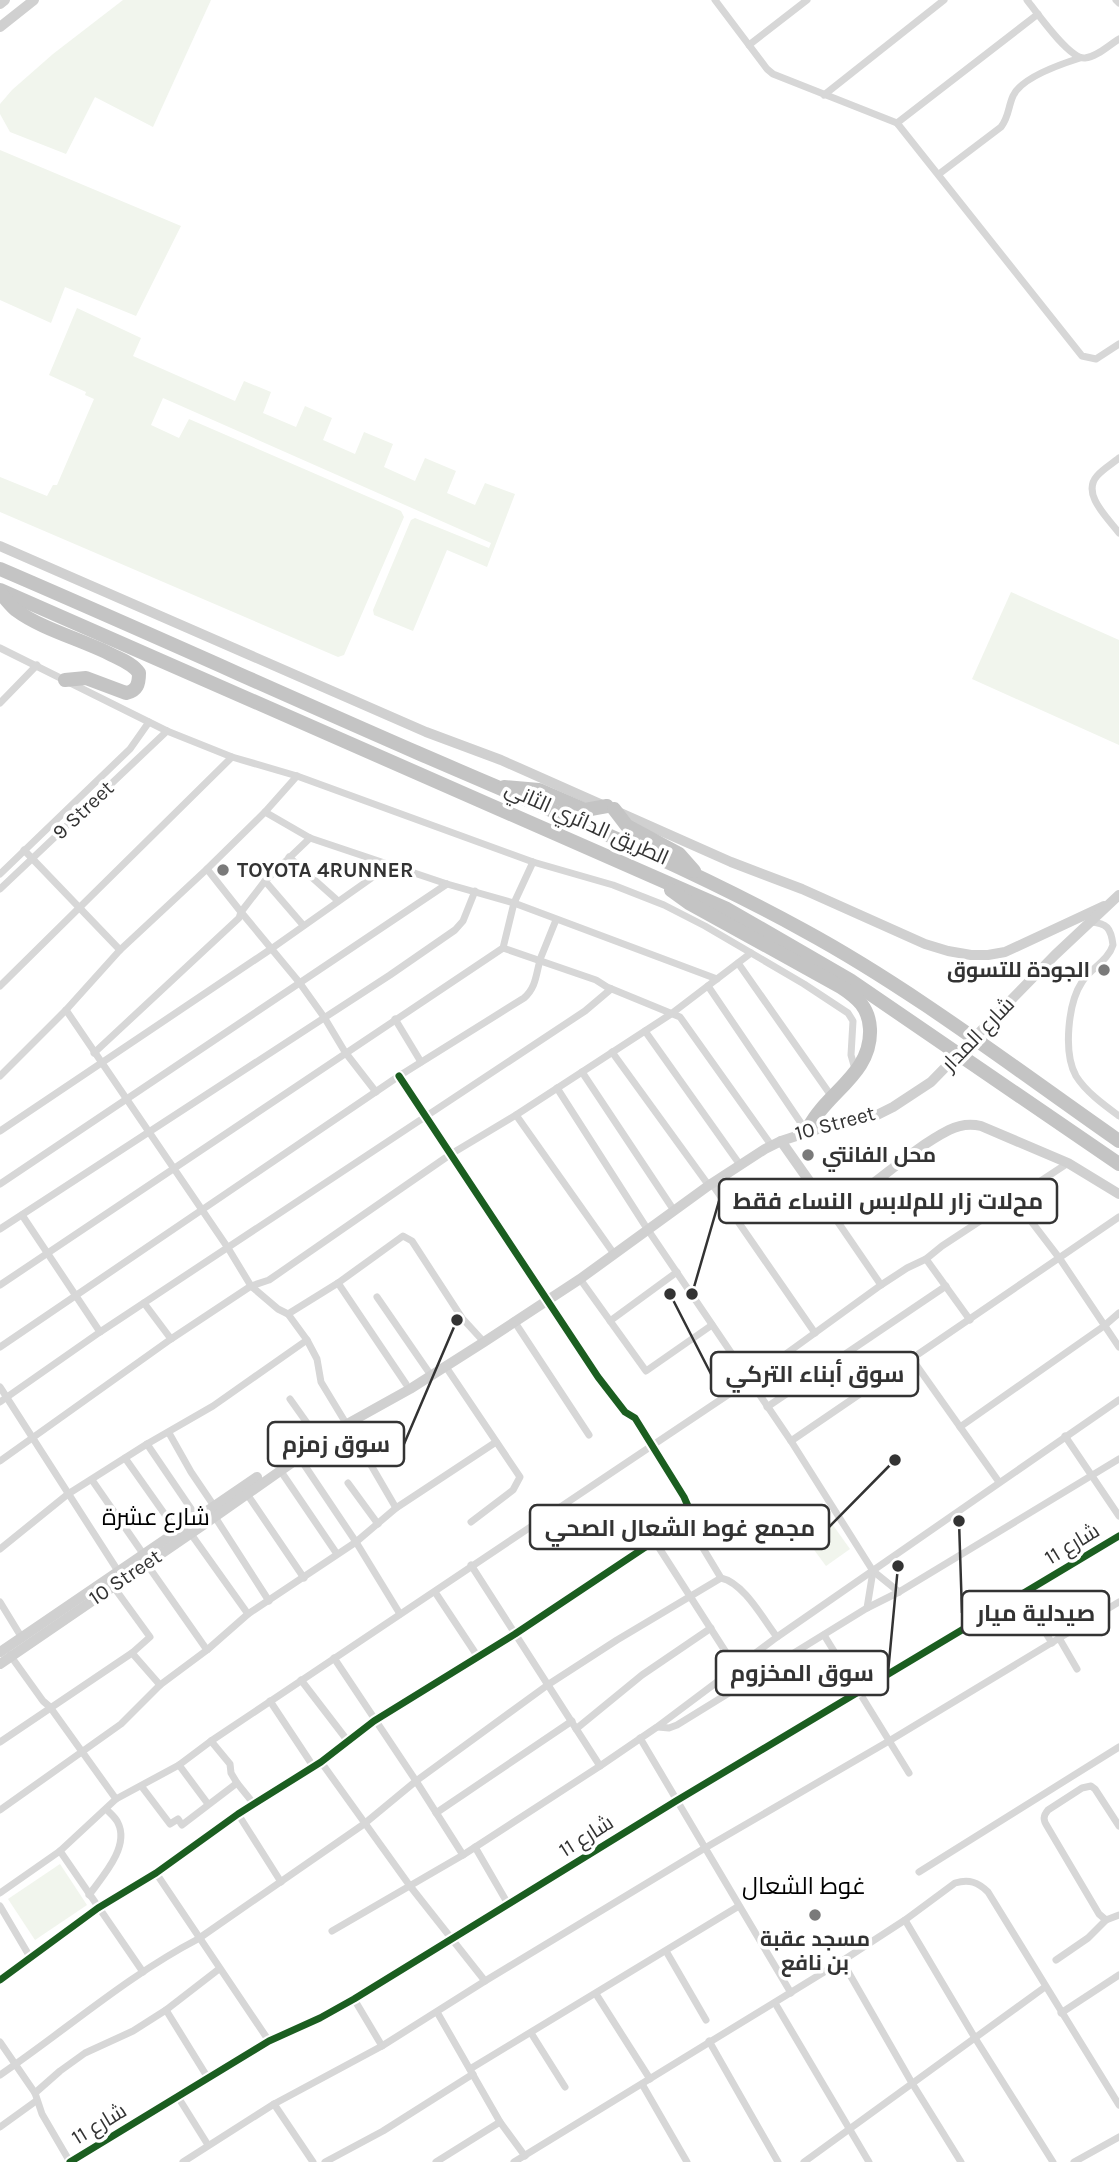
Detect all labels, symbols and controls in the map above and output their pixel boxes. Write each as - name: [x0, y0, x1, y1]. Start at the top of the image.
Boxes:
- street label: 9 Street: [47, 776, 119, 844]
- street label: الطريق الدائري الثاني: [500, 776, 673, 874]
- place label: TOYOTA 4RUNNER: [237, 858, 413, 882]
- marker: TOYOTA 4RUNNER: [215, 862, 231, 878]
- place label: الجودة للتسوق: [947, 958, 1090, 983]
- marker: الجودة للتسوق: [1096, 962, 1112, 978]
- street label: شارع المدار: [936, 992, 1021, 1078]
- street label: 10 Street: [792, 1101, 878, 1145]
- place label: محل الفانتي: [822, 1143, 936, 1172]
- marker: محل الفانتي: [800, 1147, 816, 1163]
- callout: محﻻت زار للمﻻبس النساء فقط: [719, 1179, 1057, 1223]
- text: محﻻت زار للمﻻبس النساء فقط: [733, 1188, 1043, 1217]
- callout: سوق أبناء التركي: [711, 1352, 918, 1396]
- text: سوق أبناء التركي: [726, 1359, 904, 1393]
- callout: سوق زمزم: [268, 1422, 404, 1466]
- text: سوق زمزم: [282, 1431, 390, 1460]
- district label: شارع عشرة: [102, 1503, 210, 1533]
- callout: مجمع غوط الشعال الصحي: [530, 1505, 829, 1549]
- text: مجمع غوط الشعال الصحي: [545, 1515, 815, 1547]
- street label: شارع 11: [1040, 1518, 1105, 1571]
- street label: 10 Street: [84, 1544, 166, 1610]
- callout: صيدلية ميار: [962, 1591, 1109, 1635]
- text: صيدلية ميار: [976, 1600, 1095, 1627]
- callout: سوق المخزوم: [716, 1651, 888, 1695]
- text: سوق المخزوم: [730, 1660, 874, 1689]
- street label: شارع 11: [554, 1810, 619, 1864]
- district label: غوط الشعال: [742, 1872, 866, 1900]
- marker: مسجد عقبة بن نافع: [807, 1907, 823, 1923]
- place label: مسجد عقبة بن نافع: [760, 1927, 870, 1977]
- street label: شارع 11: [67, 2098, 132, 2151]

